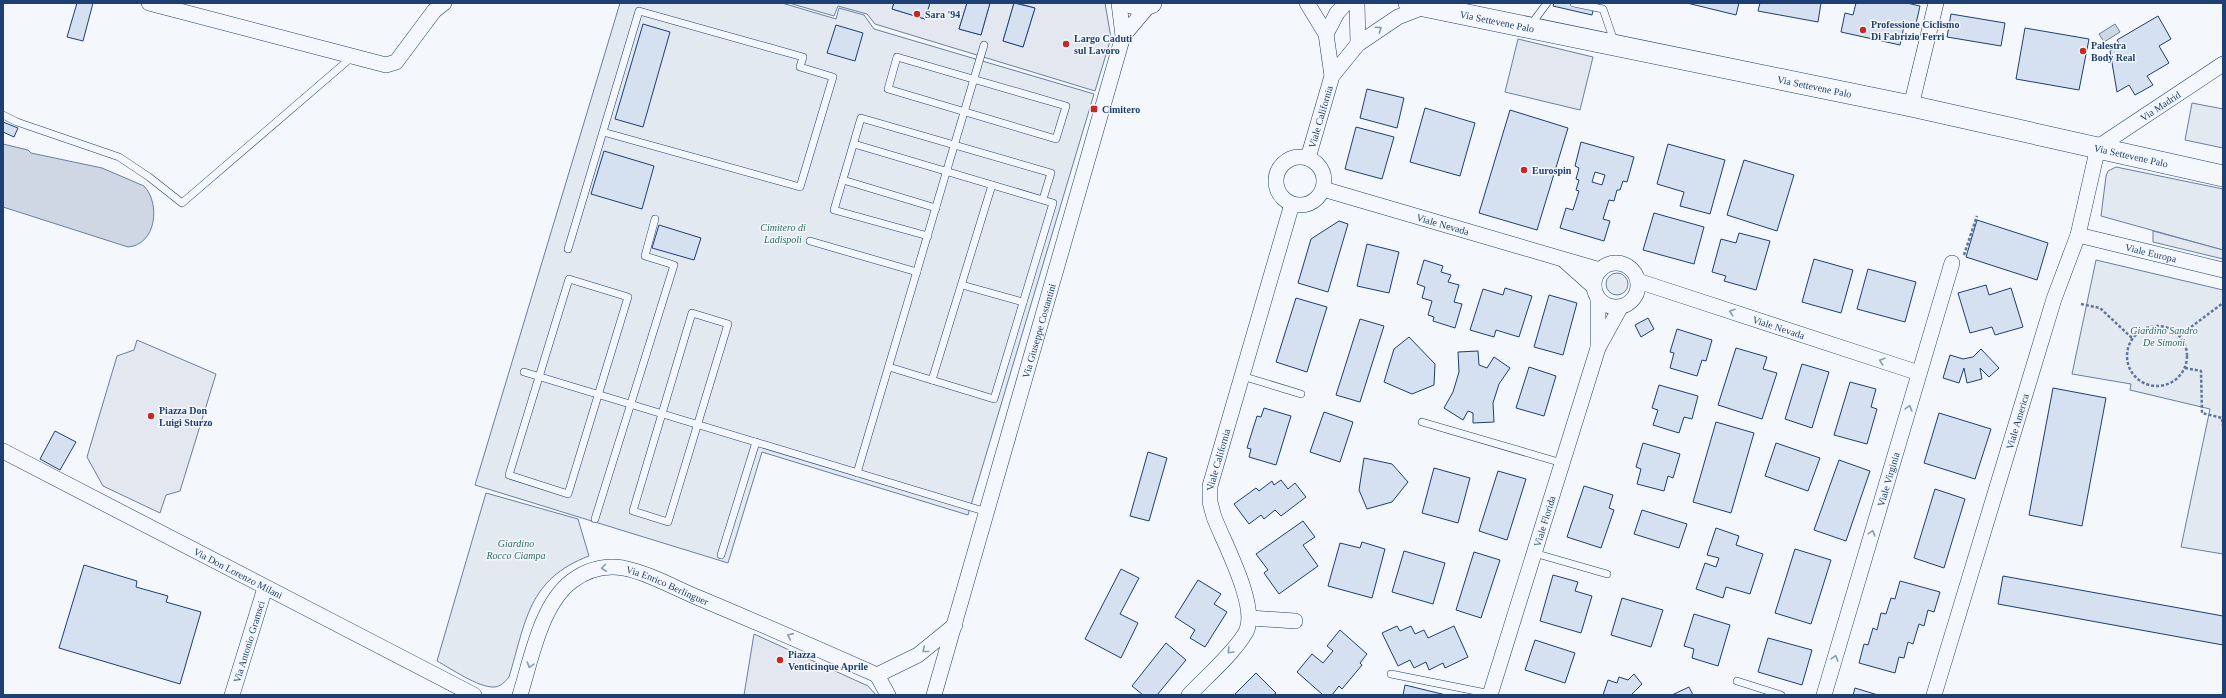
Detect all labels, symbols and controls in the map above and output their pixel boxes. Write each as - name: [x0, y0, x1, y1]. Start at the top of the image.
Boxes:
- street label: Via Settevene Palo: [1459, 8, 1535, 34]
- marker: Sara '94: [912, 9, 922, 19]
- place label: Sara '94: [925, 9, 960, 20]
- place label: Professione Ciclismo Di Fabrizio Ferri: [1871, 19, 1959, 42]
- marker: Professione Ciclismo Di Fabrizio Ferri: [1858, 25, 1868, 35]
- one-way arrow: [1375, 26, 1382, 34]
- place label: Largo Caduti sul Lavoro: [1074, 33, 1132, 56]
- marker: Largo Caduti sul Lavoro: [1061, 39, 1071, 49]
- place label: Palestra Body Real: [2091, 40, 2135, 63]
- marker: Palestra Body Real: [2078, 46, 2088, 56]
- street label: Via Settevene Palo: [1776, 73, 1853, 99]
- street label: Viale California: [1306, 84, 1335, 149]
- street label: Via Madrid: [2138, 88, 2182, 123]
- marker: Cimitero: [1089, 104, 1099, 114]
- place label: Cimitero: [1102, 104, 1140, 115]
- street label: Via Settevene Palo: [2093, 142, 2169, 169]
- marker: Eurospin: [1519, 165, 1529, 175]
- place label: Eurospin: [1532, 165, 1572, 176]
- street label: Viale Nevada: [1415, 211, 1471, 237]
- park label: Cimitero di Ladispoli: [760, 222, 806, 245]
- street label: Viale Europa: [2124, 241, 2178, 264]
- street label: Via Giuseppe Costantini: [1020, 282, 1057, 379]
- one-way arrow: [1729, 308, 1736, 317]
- street label: Viale Nevada: [1751, 313, 1807, 341]
- park label: Giardino Sandro De Simoni: [2130, 325, 2198, 348]
- one-way arrow: [1879, 357, 1886, 366]
- street label: Viale America: [2003, 392, 2031, 450]
- place label: Piazza Don Luigi Sturzo: [159, 405, 213, 428]
- one-way arrow: [1904, 405, 1913, 412]
- marker: Piazza Don Luigi Sturzo: [146, 411, 156, 421]
- street label: Viale California: [1205, 427, 1232, 491]
- street label: Viale Virginia: [1875, 450, 1901, 508]
- street label: Viale Florida: [1531, 494, 1557, 548]
- one-way arrow: [1867, 530, 1876, 537]
- park label: Giardino Rocco Ciampa: [485, 538, 546, 561]
- street label: Via Don Lorenzo Milani: [192, 545, 285, 601]
- one-way arrow: [601, 563, 607, 572]
- street label: Via Enrico Berlinguer: [625, 563, 711, 607]
- street label: Via Antonio Gramsci: [231, 599, 266, 684]
- one-way arrow: [787, 633, 795, 641]
- one-way arrow: [923, 645, 930, 652]
- one-way arrow: [1227, 646, 1235, 654]
- place label: Piazza Venticinque Aprile: [788, 649, 868, 672]
- one-way arrow: [1830, 654, 1839, 661]
- marker: Piazza Venticinque Aprile: [775, 655, 785, 665]
- one-way arrow: [526, 661, 535, 668]

